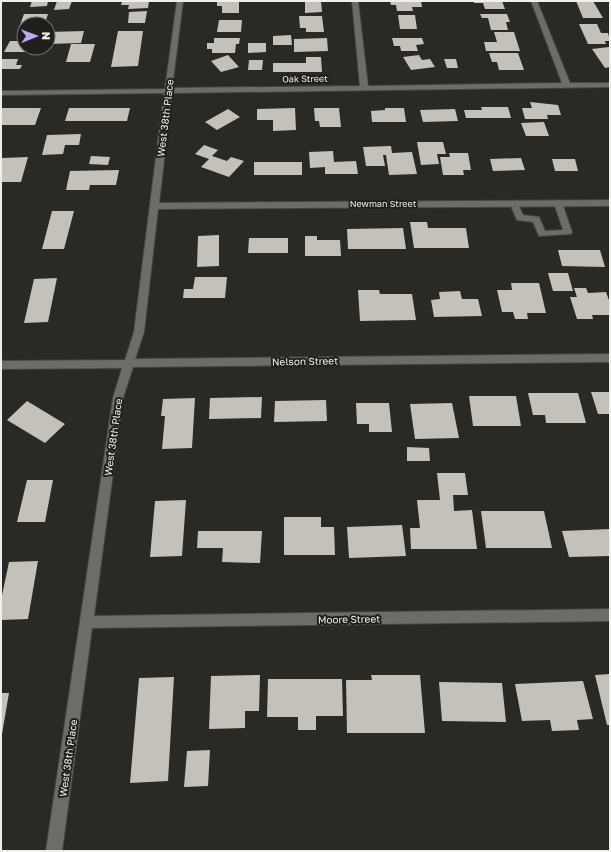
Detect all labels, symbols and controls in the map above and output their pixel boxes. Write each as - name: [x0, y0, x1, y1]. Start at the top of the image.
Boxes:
- north arrow: [16, 16, 56, 56]
- text: N: [40, 32, 53, 40]
- street label: Oak Street: [282, 73, 328, 84]
- street label: West 38th Place: [154, 78, 176, 157]
- street label: Newman Street: [350, 198, 417, 209]
- street label: Nelson Street: [272, 354, 338, 368]
- street label: West 38th Place: [102, 397, 124, 476]
- street label: Moore Street: [318, 612, 380, 626]
- street label: West 38th Place: [57, 718, 79, 797]

